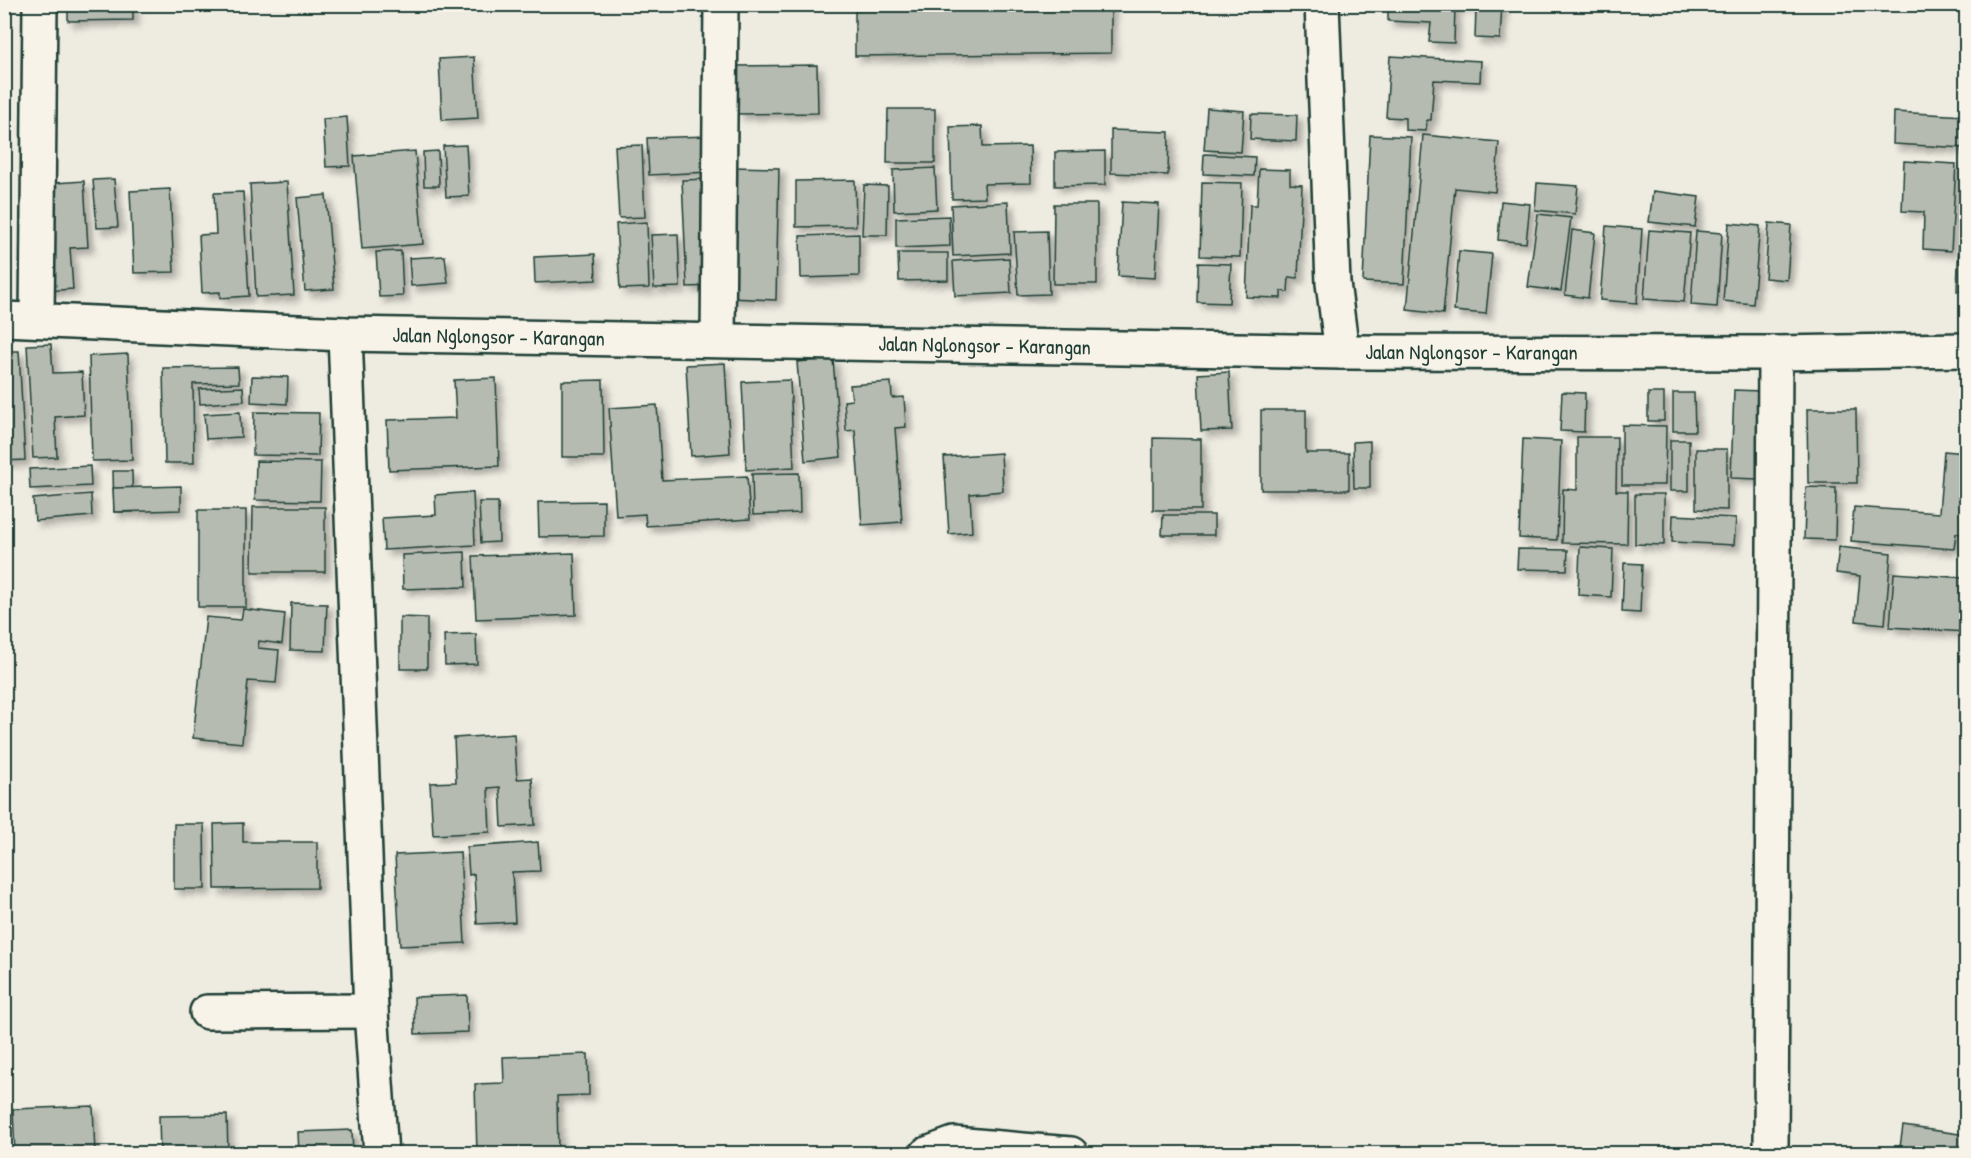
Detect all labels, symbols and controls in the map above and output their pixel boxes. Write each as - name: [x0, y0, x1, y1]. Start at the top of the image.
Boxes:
- street label: Jalan Nglongsor - Karangan: [392, 320, 605, 353]
- street label: Jalan Nglongsor - Karangan: [878, 329, 1091, 361]
- street label: Jalan Nglongsor - Karangan: [1365, 337, 1578, 367]

